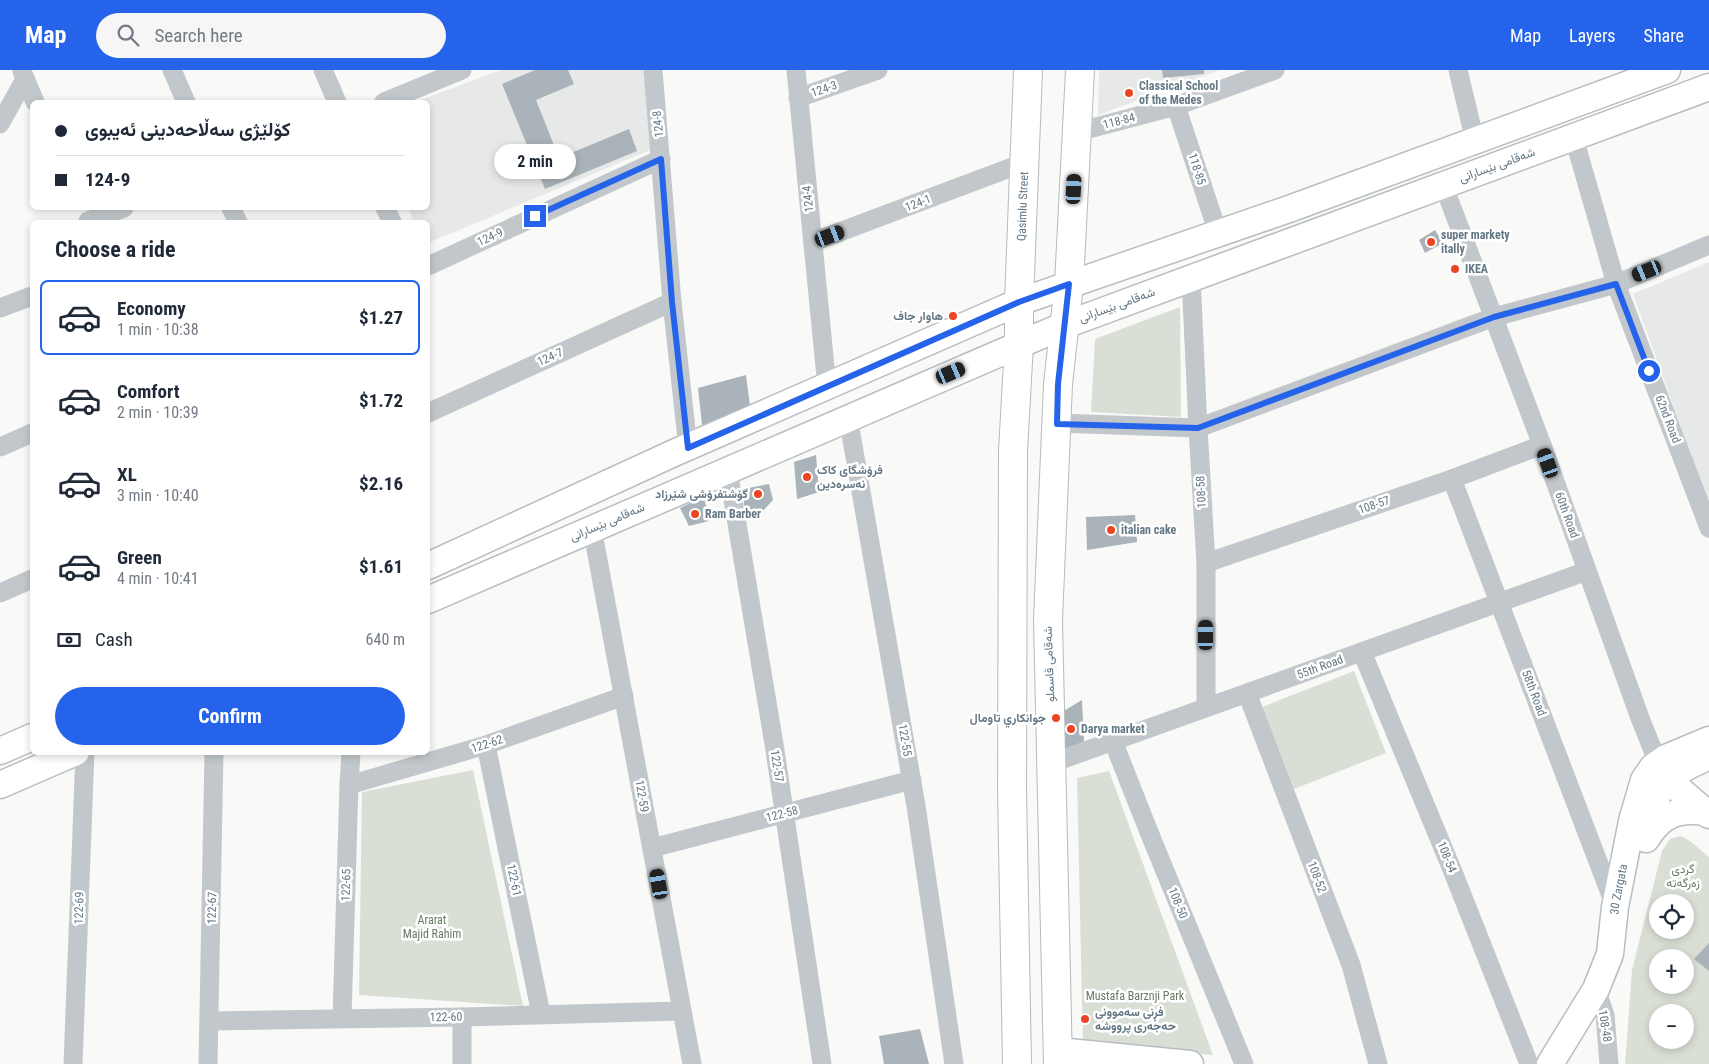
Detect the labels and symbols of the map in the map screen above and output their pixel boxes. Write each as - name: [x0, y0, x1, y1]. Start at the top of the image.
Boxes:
- street label: 124-3: [809, 78, 839, 100]
- place label: Classical School of the Medes: [1139, 79, 1218, 107]
- marker: Classical School of the Medes: [1123, 87, 1135, 99]
- street label: 124-8: [650, 110, 666, 138]
- street label: 118-84: [1101, 110, 1137, 132]
- callout: 2 min: [494, 144, 576, 178]
- street label: شەقامی بێسارانی: [1457, 145, 1537, 186]
- street label: 118-85: [1185, 151, 1209, 187]
- street label: Qasimlu Street: [1014, 171, 1031, 241]
- car: [1065, 174, 1082, 204]
- street label: 124-4: [800, 185, 816, 213]
- street label: 124-1: [903, 192, 933, 214]
- route end: [524, 205, 546, 227]
- car: [813, 224, 846, 248]
- street label: 124-9: [475, 225, 505, 249]
- place label: super markety itally: [1441, 228, 1510, 256]
- marker: super markety itally: [1425, 236, 1437, 248]
- car: [1630, 258, 1663, 284]
- place label: IKEA: [1465, 262, 1489, 276]
- marker: IKEA: [1449, 263, 1461, 275]
- street label: شەقامی بێسارانی: [1077, 285, 1157, 326]
- place label: هاوار جاف: [893, 309, 943, 324]
- marker: هاوار جاف: [947, 310, 959, 322]
- street label: 124-7: [535, 345, 565, 369]
- car: [934, 360, 967, 386]
- route start: [1638, 360, 1660, 382]
- street label: 62nd Road: [1652, 393, 1684, 445]
- car: [1535, 446, 1560, 480]
- place label: فرۆشگای کاک نەسرەدین: [817, 463, 883, 492]
- marker: فرۆشگای کاک نەسرەدین: [801, 471, 813, 483]
- street label: 108-58: [1193, 475, 1209, 509]
- place label: گۆشتفرۆشی شێرزاد: [655, 487, 749, 502]
- marker: گۆشتفرۆشی شێرزاد: [752, 488, 764, 500]
- street label: 60th Road: [1552, 490, 1582, 540]
- street label: 108-57: [1356, 493, 1392, 517]
- street label: شەقامی بێسارانی: [567, 500, 647, 545]
- place label: Ram Barber: [705, 507, 761, 521]
- marker: Ram Barber: [689, 508, 701, 520]
- place label: italian cake: [1121, 523, 1177, 537]
- marker: italian cake: [1105, 524, 1117, 536]
- car: [1198, 620, 1213, 650]
- street label: شەقامی قاسملو: [1041, 626, 1058, 702]
- street label: 55th Road: [1295, 652, 1345, 682]
- street label: 58th Road: [1519, 668, 1549, 718]
- place label: جوانكاري تاومال: [970, 711, 1046, 728]
- marker: جوانكاري تاومال: [1050, 712, 1062, 724]
- place label: Darya market: [1081, 722, 1145, 736]
- street label: 122-55: [895, 723, 915, 757]
- marker: Darya market: [1065, 723, 1077, 735]
- street label: 122-62: [469, 732, 505, 756]
- street label: 122-57: [768, 749, 786, 783]
- street label: 122-59: [632, 779, 652, 813]
- street label: 122-58: [764, 803, 800, 825]
- street label: 108-54: [1434, 839, 1460, 875]
- street label: 108-52: [1305, 859, 1329, 895]
- park label: گردی زەرگەتە: [1666, 862, 1700, 891]
- street label: 122-61: [504, 863, 524, 897]
- street label: 30 Zargata: [1607, 863, 1630, 915]
- street label: 122-65: [338, 868, 354, 902]
- car: [649, 868, 668, 900]
- street label: 108-50: [1165, 885, 1191, 921]
- street label: 122-69: [71, 891, 87, 925]
- street label: 122-67: [205, 892, 219, 924]
- park label: Ararat Majid Rahim: [403, 913, 461, 941]
- park label: Mustafa Barznji Park: [1086, 989, 1185, 1003]
- place label: فڕنی سەموونی حەجەری پرووشە: [1095, 1005, 1176, 1034]
- street label: 108-48: [1596, 1009, 1614, 1043]
- street label: 122-60: [430, 1010, 462, 1024]
- marker: فڕنی سەموونی حەجەری پرووشە: [1079, 1013, 1091, 1025]

